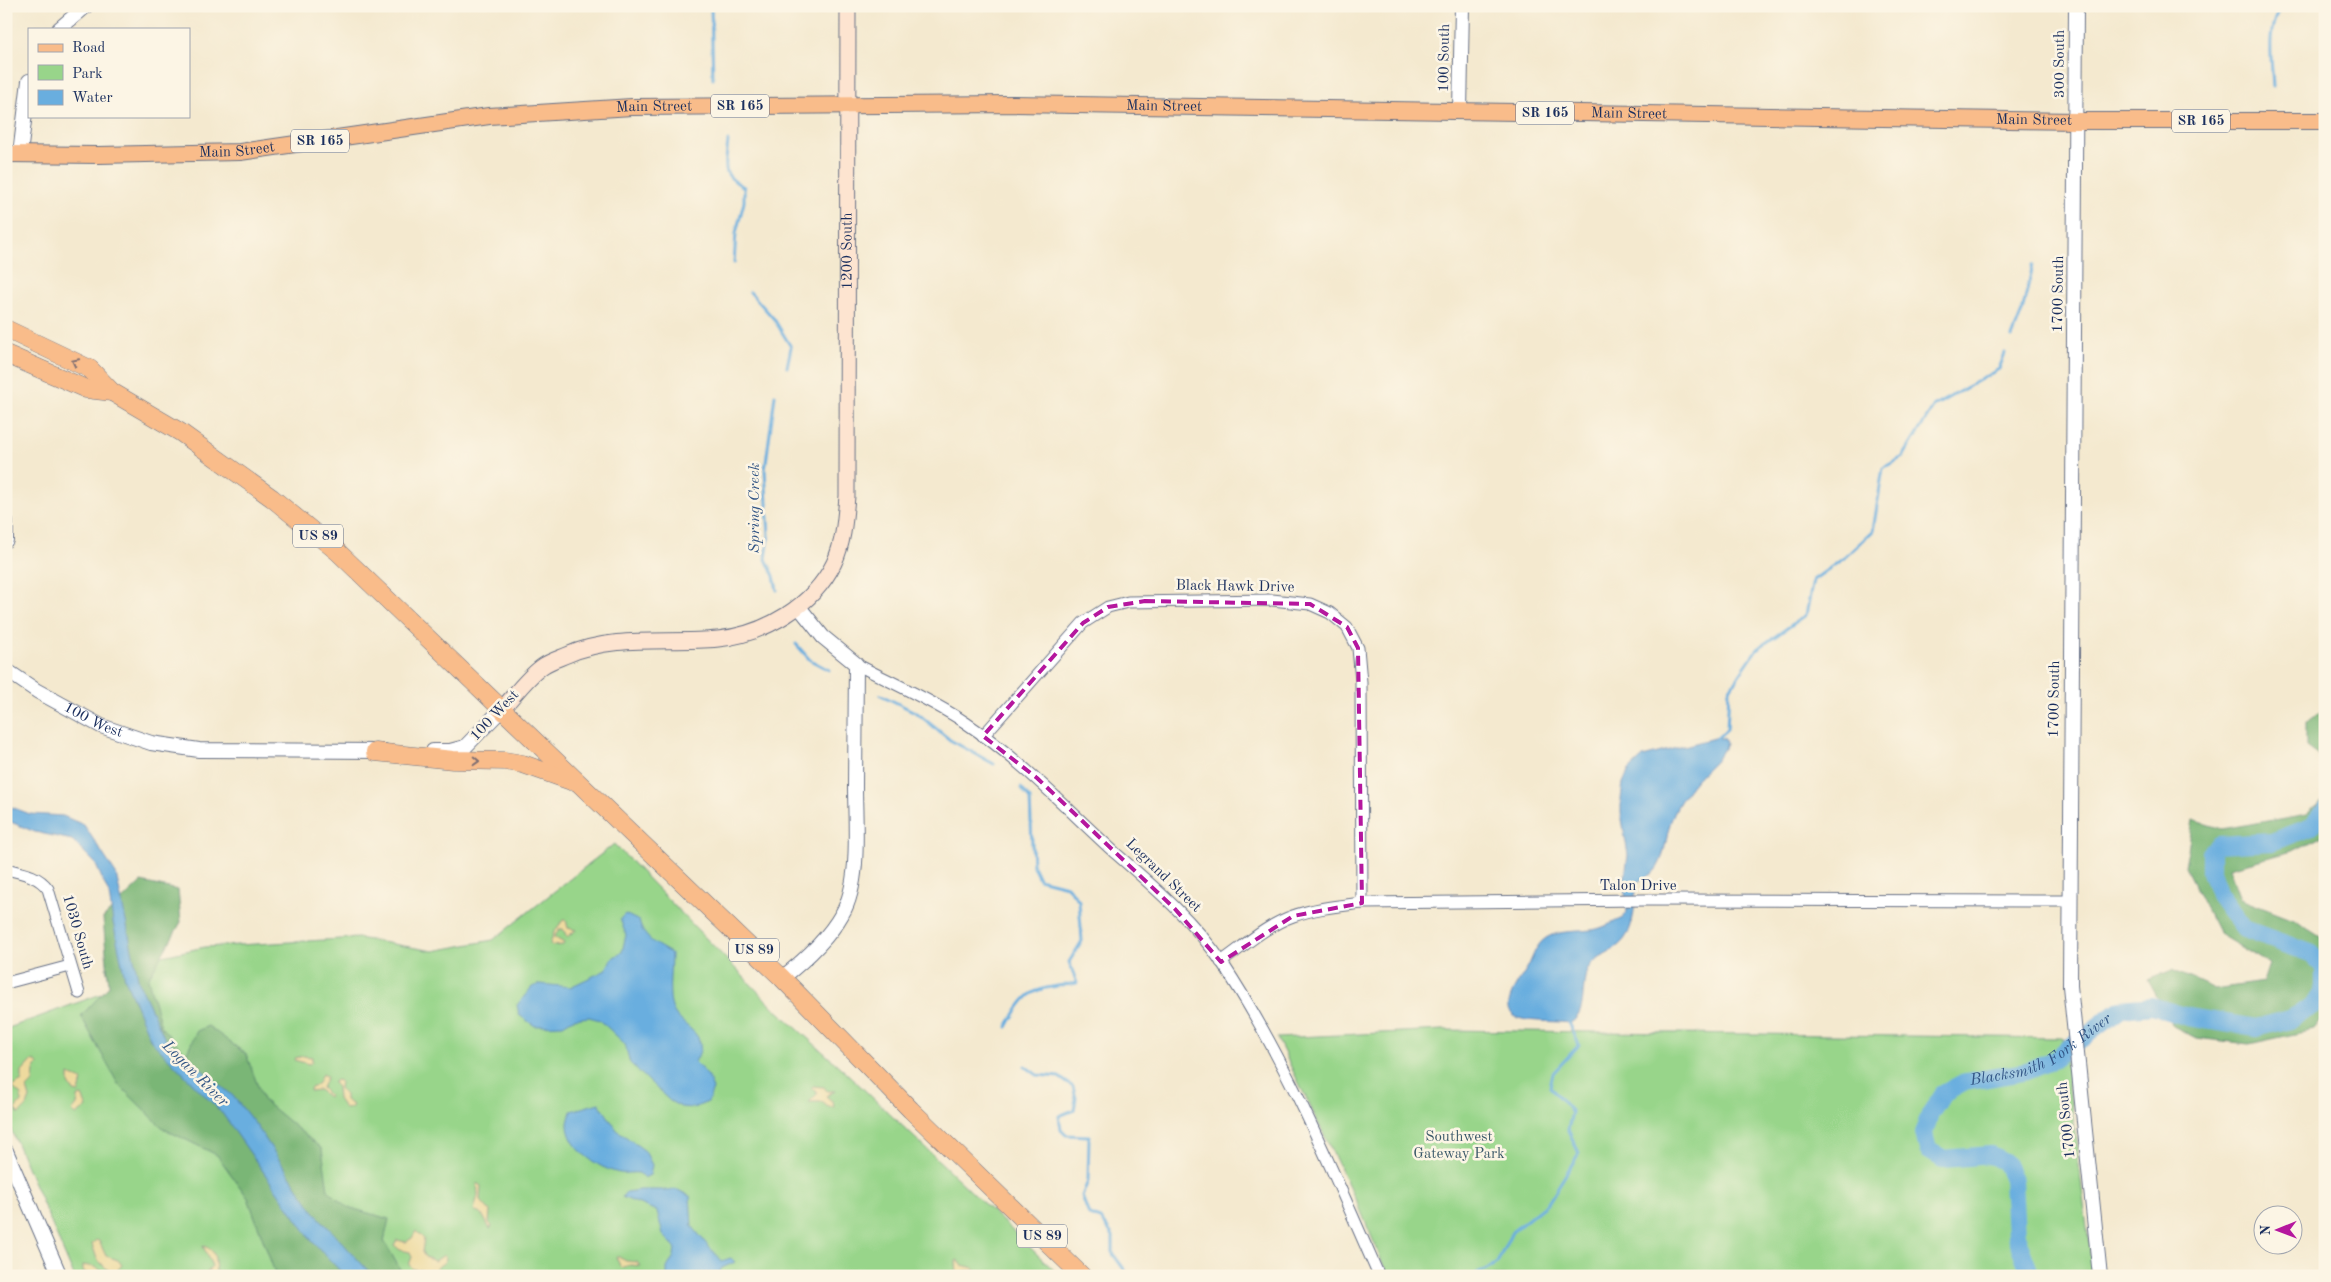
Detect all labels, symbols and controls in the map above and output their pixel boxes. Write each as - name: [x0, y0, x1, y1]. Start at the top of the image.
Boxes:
- street label: 100 South: [1437, 24, 1453, 92]
- legend: [28, 28, 190, 118]
- street label: 300 South: [2053, 30, 2068, 98]
- text: Road: [72, 41, 106, 56]
- text: Park: [72, 67, 103, 82]
- text: Water: [72, 91, 113, 106]
- road number: SR 165: [711, 94, 769, 118]
- street label: Main Street: [1126, 98, 1202, 115]
- street label: Main Street: [616, 99, 692, 115]
- road number: SR 165: [1516, 102, 1574, 125]
- street label: Main Street: [1591, 106, 1667, 122]
- road number: SR 165: [2172, 110, 2230, 132]
- street label: Main Street: [1996, 112, 2072, 128]
- road number: SR 165: [291, 130, 349, 152]
- street label: Main Street: [199, 140, 276, 160]
- street label: 1200 South: [840, 213, 855, 290]
- street label: 1700 South: [2051, 255, 2067, 333]
- one-way arrow: [71, 358, 80, 368]
- water label: Spring Creek: [747, 463, 763, 553]
- road number: US 89: [293, 524, 343, 548]
- street label: Black Hawk Drive: [1175, 578, 1295, 596]
- street label: 1700 South: [2047, 660, 2063, 738]
- street label: 100 West: [468, 688, 522, 744]
- street label: 100 West: [61, 700, 125, 740]
- one-way arrow: [472, 756, 480, 766]
- street label: Legrand Street: [1122, 836, 1204, 916]
- street label: Talon Drive: [1599, 879, 1677, 894]
- street label: 1030 South: [59, 893, 95, 971]
- road number: US 89: [729, 938, 779, 962]
- water label: Blacksmith Fork River: [1968, 1010, 2116, 1089]
- water label: Logan River: [158, 1037, 232, 1111]
- street label: 1700 South: [2056, 1081, 2078, 1159]
- park label: Southwest Gateway Park: [1413, 1130, 1505, 1162]
- north arrow: [2254, 1204, 2304, 1254]
- road number: US 89: [1017, 1224, 1067, 1248]
- text: N: [2259, 1224, 2273, 1236]

